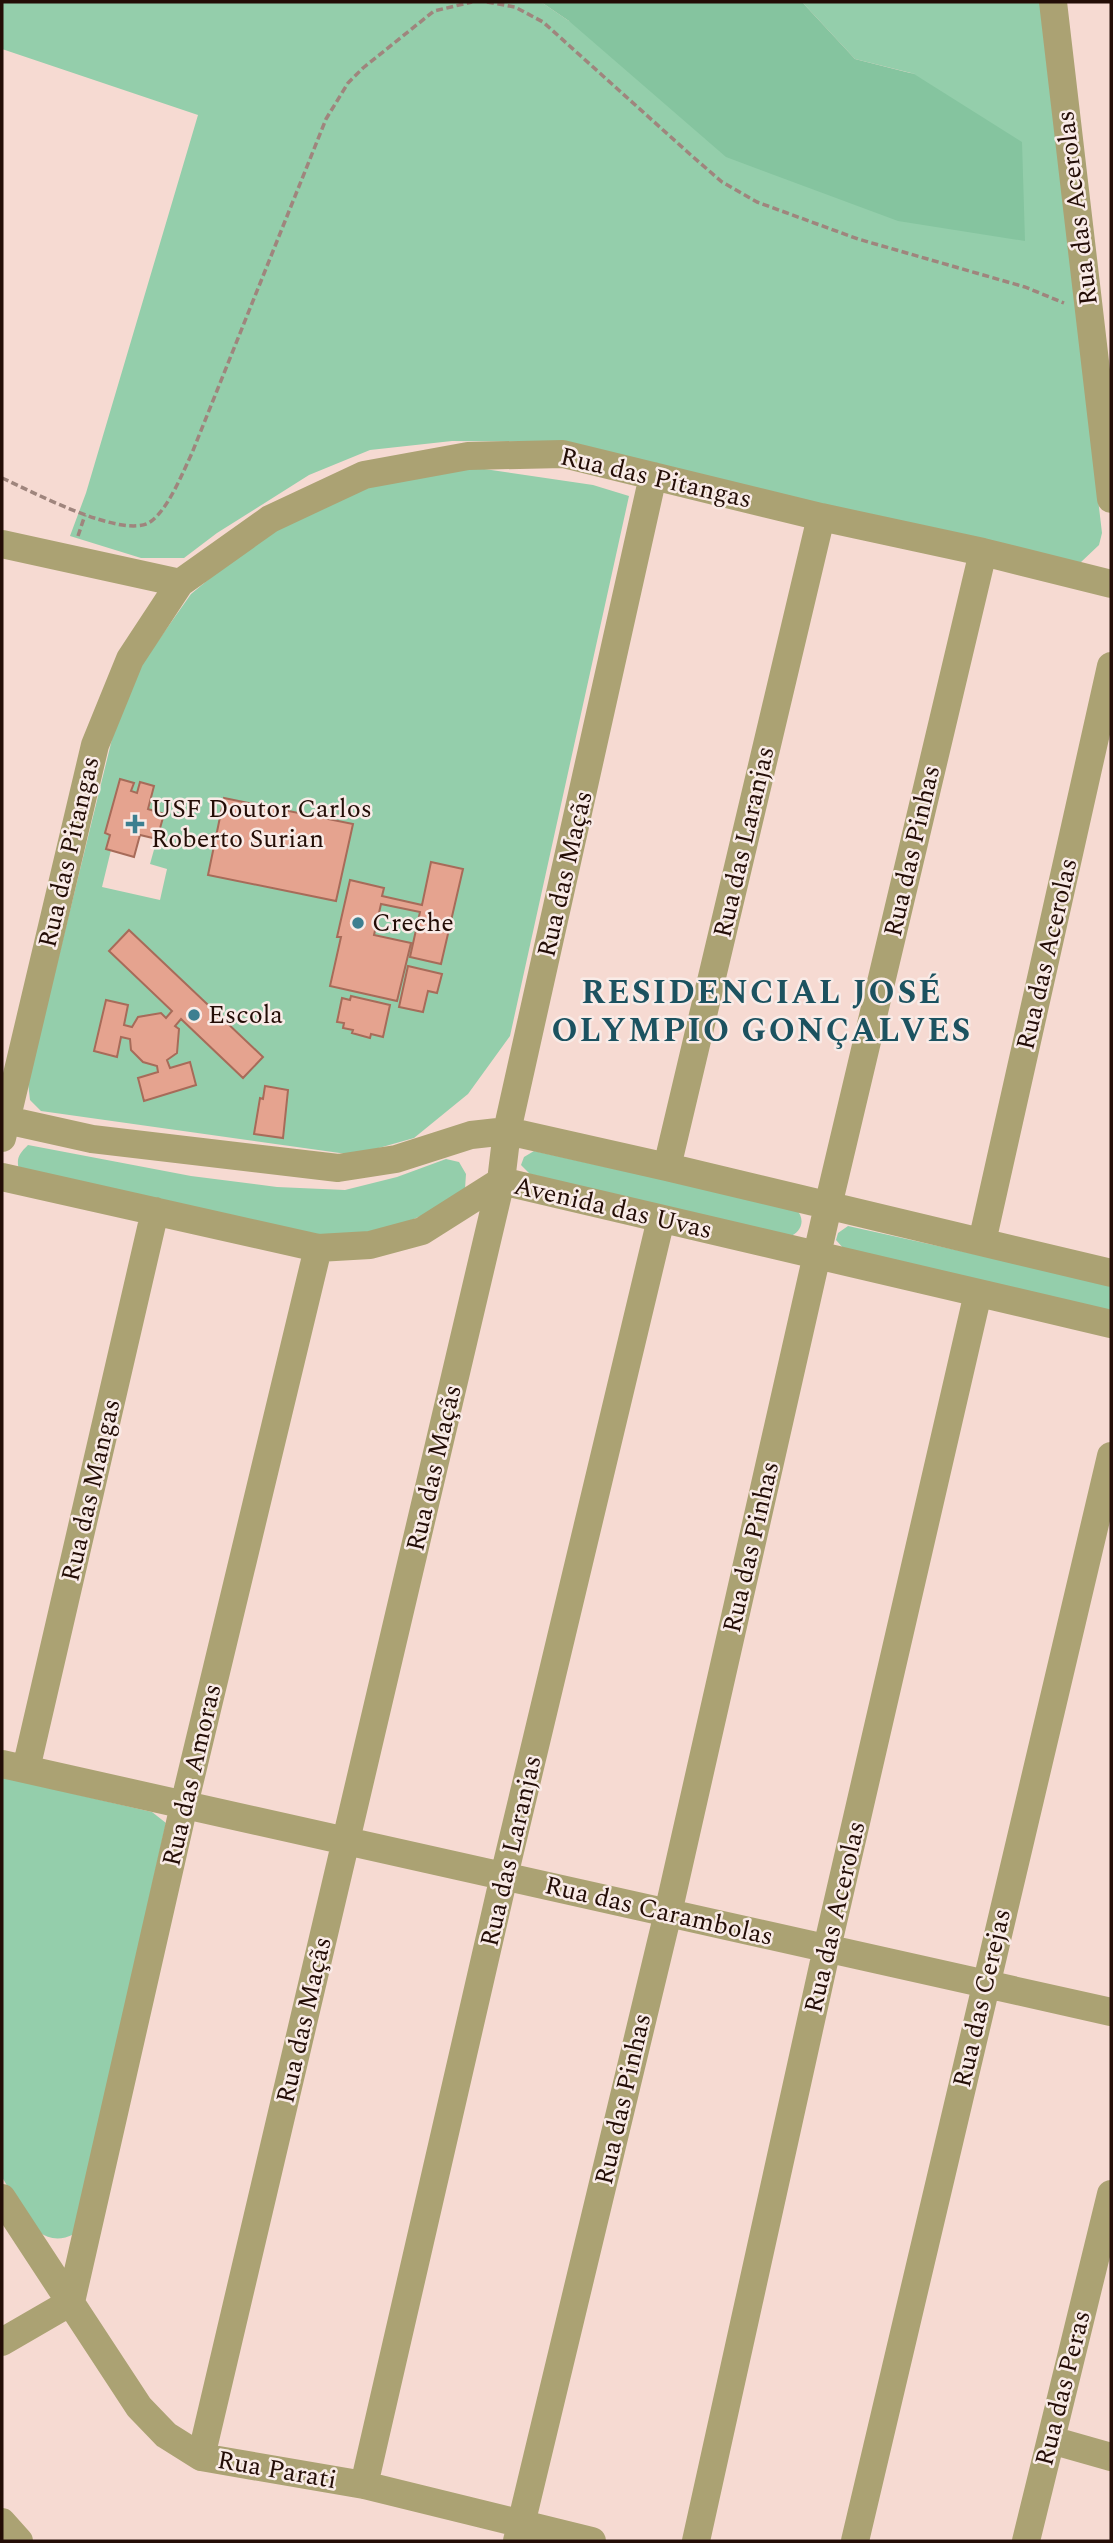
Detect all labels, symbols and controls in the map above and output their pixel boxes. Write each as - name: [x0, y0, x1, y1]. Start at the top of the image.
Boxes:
- street label: Rua das Acerolas: [1045, 108, 1109, 308]
- street label: Rua das Pitangas: [556, 437, 756, 519]
- street label: Rua das Laranjas: [703, 742, 785, 942]
- street label: Rua das Pitangas: [28, 752, 110, 952]
- street label: Rua das Pinhas: [873, 761, 951, 941]
- street label: Rua das Maçãs: [526, 787, 604, 961]
- place label: USF Doutor Carlos Roberto Surian: [151, 789, 372, 859]
- marker: USF Doutor Carlos Roberto Surian: [125, 814, 145, 834]
- street label: Rua das Acerolas: [1005, 854, 1089, 1054]
- place label: Creche: [372, 903, 454, 943]
- marker: Creche: [350, 915, 366, 931]
- district label: RESIDENCIAL JOSÉ OLYMPIO GONÇALVES: [552, 968, 973, 1056]
- place label: Escola: [208, 995, 283, 1035]
- marker: Escola: [186, 1007, 202, 1023]
- street label: Avenida das Uvas: [510, 1166, 716, 1250]
- street label: Rua das Maçãs: [395, 1381, 473, 1555]
- street label: Rua das Mangas: [51, 1395, 131, 1585]
- street label: Rua das Pinhas: [712, 1457, 790, 1637]
- street label: Rua das Amoras: [152, 1680, 232, 1870]
- street label: Rua das Laranjas: [470, 1751, 552, 1951]
- street label: Rua das Acerolas: [793, 1817, 877, 2017]
- street label: Rua das Carambolas: [541, 1865, 777, 1957]
- street label: Rua das Cerejas: [942, 1905, 1022, 2091]
- street label: Rua das Maçãs: [265, 1933, 343, 2107]
- street label: Rua das Pinhas: [584, 2009, 662, 2189]
- street label: Rua das Peras: [1024, 2306, 1102, 2470]
- street label: Rua Parati: [214, 2440, 340, 2500]

